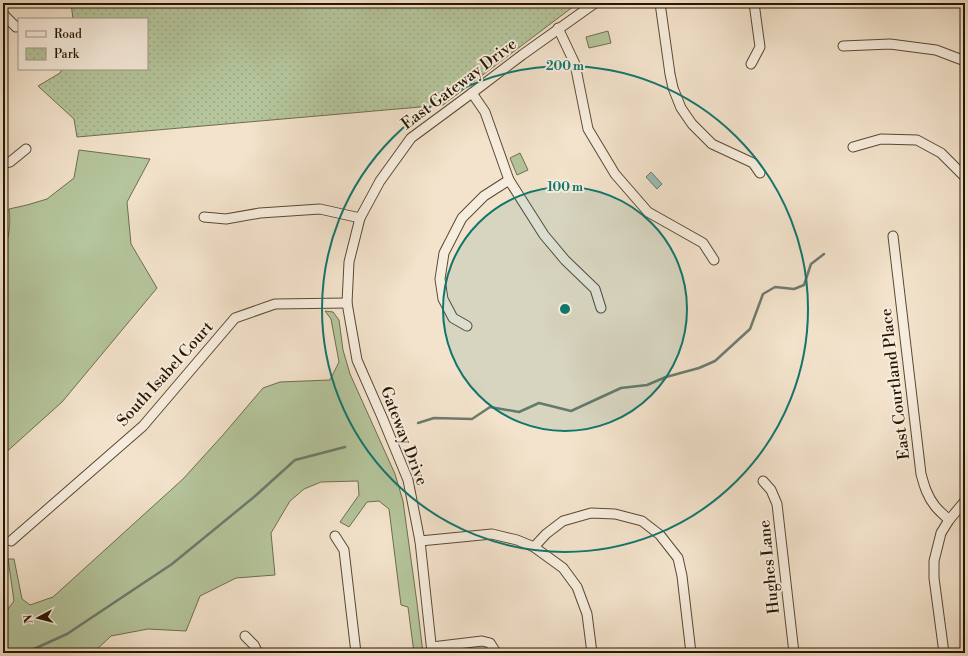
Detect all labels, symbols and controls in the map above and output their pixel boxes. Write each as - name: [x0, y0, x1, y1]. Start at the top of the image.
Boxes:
- legend: [18, 18, 148, 70]
- text: Road: [54, 27, 82, 42]
- street label: East Gateway Drive: [397, 34, 521, 134]
- text: Park: [54, 47, 80, 62]
- text: 200 m: [546, 59, 584, 74]
- text: 100 m: [547, 180, 583, 195]
- centre of rings: [558, 302, 572, 316]
- street label: East Courtland Place: [876, 307, 914, 461]
- street label: South Isabel Court: [113, 317, 218, 431]
- street label: Gateway Drive: [376, 384, 432, 488]
- street label: Hughes Lane: [754, 519, 784, 615]
- north arrow: [18, 598, 58, 638]
- text: N: [22, 614, 37, 624]

